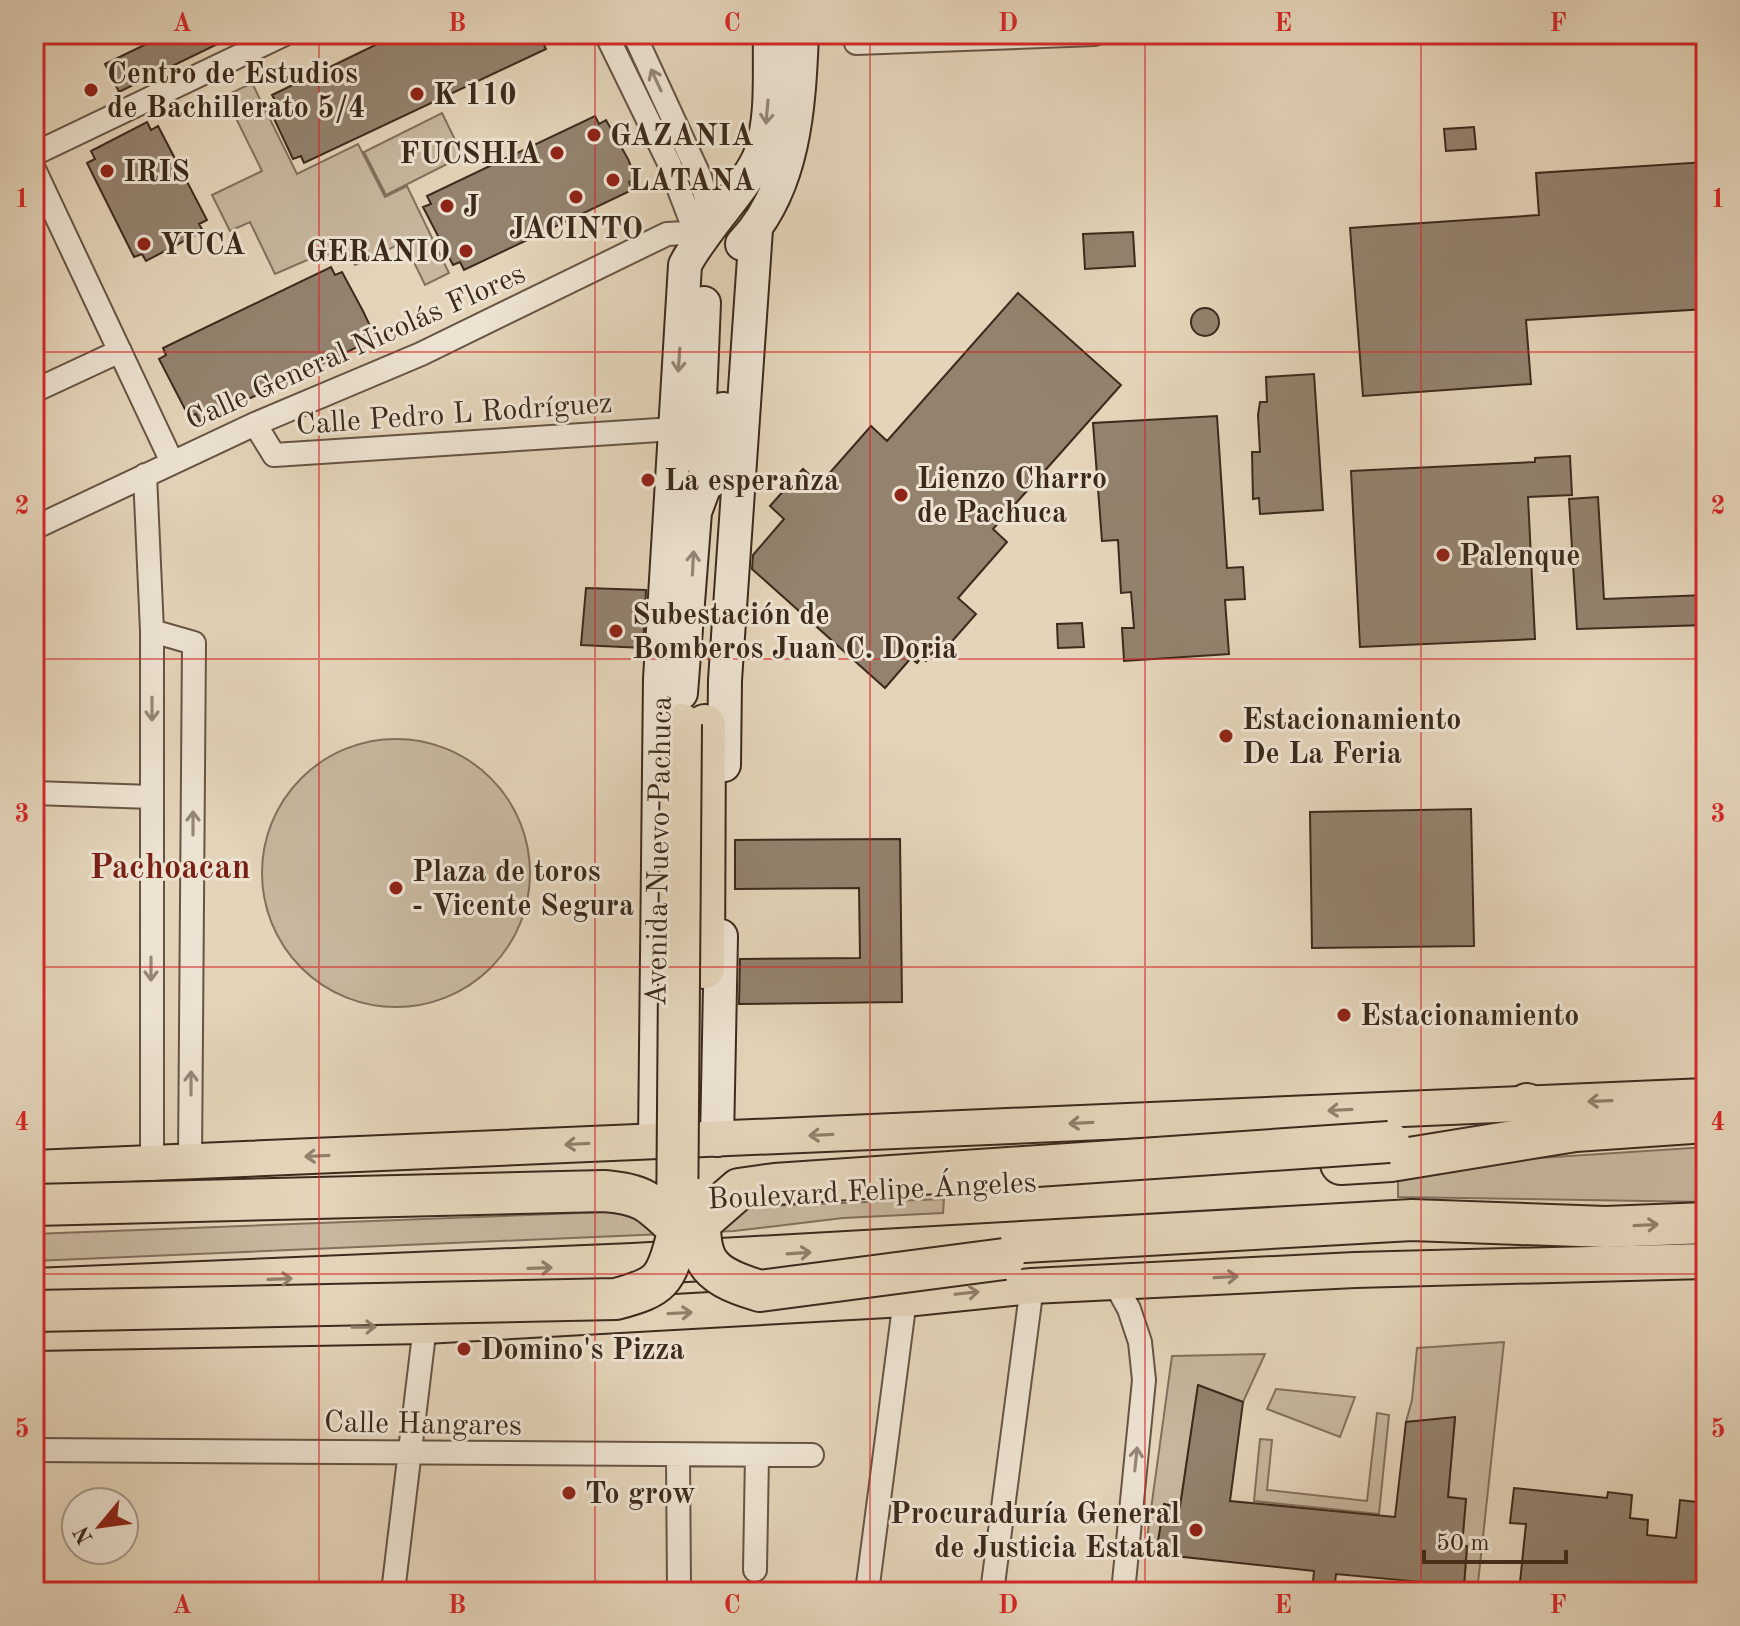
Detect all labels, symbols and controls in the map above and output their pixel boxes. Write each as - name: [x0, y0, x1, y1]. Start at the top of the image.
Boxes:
- text: A: [172, 11, 192, 37]
- text: B: [448, 11, 466, 37]
- text: C: [723, 11, 741, 37]
- text: D: [998, 11, 1018, 37]
- text: E: [1274, 11, 1292, 37]
- text: F: [1549, 11, 1567, 37]
- place label: Centro de Estudios de Bachillerato 5/4: [107, 60, 366, 124]
- one-way arrow: [648, 69, 663, 93]
- marker: Centro de Estudios de Bachillerato 5/4: [82, 81, 100, 99]
- place label: K 110: [433, 81, 517, 111]
- marker: K 110: [408, 85, 426, 103]
- one-way arrow: [759, 98, 774, 125]
- place label: GAZANIA: [610, 122, 754, 152]
- marker: GAZANIA: [585, 126, 603, 144]
- place label: FUCSHIA: [399, 140, 541, 170]
- marker: FUCSHIA: [548, 144, 566, 162]
- place label: IRIS: [123, 158, 190, 188]
- marker: IRIS: [98, 162, 116, 180]
- place label: LATANA: [629, 167, 755, 197]
- marker: LATANA: [604, 171, 622, 189]
- text: 1: [14, 187, 30, 213]
- text: 1: [1710, 187, 1726, 213]
- marker: JACINTO: [567, 188, 585, 206]
- place label: J: [463, 193, 479, 223]
- marker: J: [438, 197, 456, 215]
- place label: JACINTO: [509, 215, 643, 245]
- place label: YUCA: [160, 231, 245, 261]
- marker: YUCA: [135, 235, 153, 253]
- place label: GERANIO: [306, 238, 450, 268]
- marker: GERANIO: [457, 242, 475, 260]
- street label: Calle General Nicolás Flores: [182, 259, 530, 436]
- one-way arrow: [671, 346, 686, 373]
- street label: Calle Pedro L Rodríguez: [295, 389, 613, 441]
- place label: Lienzo Charro de Pachuca: [917, 465, 1107, 529]
- place label: La esperanza: [664, 467, 839, 497]
- marker: La esperanza: [639, 471, 657, 489]
- marker: Lienzo Charro de Pachuca: [892, 486, 910, 504]
- text: 2: [14, 494, 30, 520]
- text: 2: [1710, 494, 1726, 520]
- place label: Palenque: [1459, 542, 1580, 572]
- marker: Palenque: [1434, 546, 1452, 564]
- one-way arrow: [685, 550, 700, 577]
- place label: Subestación de Bomberos Juan C. Doria: [632, 601, 957, 665]
- marker: Subestación de Bomberos Juan C. Doria: [607, 622, 625, 640]
- one-way arrow: [144, 695, 160, 722]
- street label: Avenida Nuevo Pachuca: [642, 695, 678, 1006]
- place label: Estacionamiento De La Feria: [1242, 706, 1461, 770]
- marker: Estacionamiento De La Feria: [1217, 727, 1235, 745]
- text: 3: [14, 802, 30, 828]
- text: 3: [1710, 802, 1726, 828]
- one-way arrow: [185, 810, 200, 837]
- district label: Pachoacan: [89, 852, 251, 886]
- place label: Plaza de toros - Vicente Segura: [412, 858, 634, 922]
- marker: Plaza de toros - Vicente Segura: [387, 879, 405, 897]
- one-way arrow: [143, 955, 159, 982]
- place label: Estacionamiento: [1360, 1002, 1579, 1032]
- marker: Estacionamiento: [1335, 1006, 1353, 1024]
- one-way arrow: [183, 1070, 199, 1097]
- one-way arrow: [1587, 1094, 1614, 1109]
- one-way arrow: [1327, 1103, 1354, 1118]
- text: 4: [14, 1110, 30, 1136]
- text: 4: [1710, 1110, 1726, 1136]
- one-way arrow: [1068, 1116, 1095, 1131]
- one-way arrow: [808, 1128, 835, 1143]
- one-way arrow: [564, 1136, 591, 1151]
- one-way arrow: [304, 1148, 331, 1163]
- street label: Boulevard Felipe Ángeles: [707, 1163, 1037, 1216]
- one-way arrow: [1632, 1218, 1659, 1233]
- one-way arrow: [785, 1246, 812, 1261]
- one-way arrow: [526, 1260, 553, 1275]
- one-way arrow: [1212, 1269, 1239, 1284]
- one-way arrow: [266, 1271, 293, 1286]
- one-way arrow: [953, 1285, 980, 1300]
- one-way arrow: [666, 1305, 693, 1320]
- one-way arrow: [350, 1319, 377, 1335]
- place label: Domino's Pizza: [480, 1336, 685, 1366]
- marker: Domino's Pizza: [455, 1340, 473, 1358]
- street label: Calle Hangares: [324, 1408, 522, 1442]
- text: 5: [14, 1417, 30, 1443]
- text: 5: [1710, 1417, 1726, 1443]
- one-way arrow: [1129, 1446, 1144, 1473]
- place label: To grow: [585, 1480, 696, 1510]
- marker: To grow: [560, 1484, 578, 1502]
- north arrow: [60, 1486, 140, 1566]
- place label: Procuraduría General de Justicia Estatal: [890, 1500, 1180, 1564]
- scale bar: [1424, 1514, 1566, 1564]
- marker: Procuraduría General de Justicia Estatal: [1187, 1521, 1205, 1539]
- text: N: [70, 1522, 98, 1547]
- text: 50 m: [1436, 1532, 1490, 1556]
- text: A: [172, 1593, 192, 1619]
- text: B: [448, 1593, 466, 1619]
- text: C: [723, 1593, 741, 1619]
- text: D: [998, 1593, 1018, 1619]
- text: E: [1274, 1593, 1292, 1619]
- text: F: [1549, 1593, 1567, 1619]

